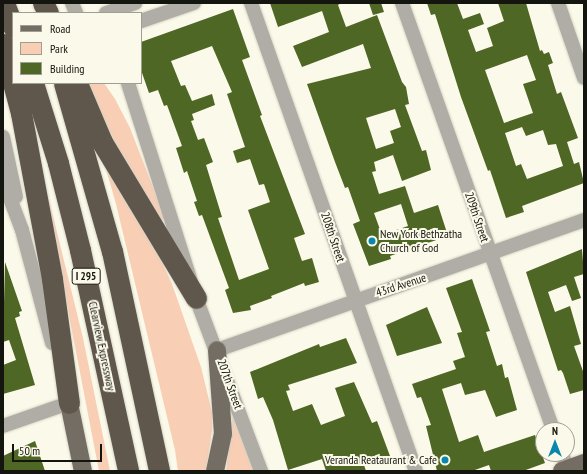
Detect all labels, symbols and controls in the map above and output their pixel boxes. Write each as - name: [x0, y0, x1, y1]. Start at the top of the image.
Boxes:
- legend: [12, 12, 142, 84]
- text: Road: [50, 21, 70, 36]
- text: Park: [50, 41, 68, 56]
- text: Building: [50, 61, 85, 76]
- street label: 209th Street: [462, 190, 492, 244]
- street label: 208th Street: [318, 210, 348, 264]
- place label: New York Bethzatha Church of God: [380, 227, 463, 255]
- marker: New York Bethzatha Church of God: [367, 236, 377, 246]
- road number: I 295: [71, 267, 101, 285]
- street label: 43rd Avenue: [374, 270, 428, 300]
- street label: Clearview Expressway: [85, 300, 119, 392]
- street label: 207th Street: [214, 357, 246, 411]
- north arrow: [535, 422, 575, 462]
- text: N: [552, 424, 558, 438]
- scale bar: [14, 436, 104, 462]
- text: 50 m: [19, 443, 40, 458]
- place label: Veranda Reataurant & Cafe: [325, 453, 437, 467]
- marker: Veranda Reataurant & Cafe: [440, 455, 450, 465]

